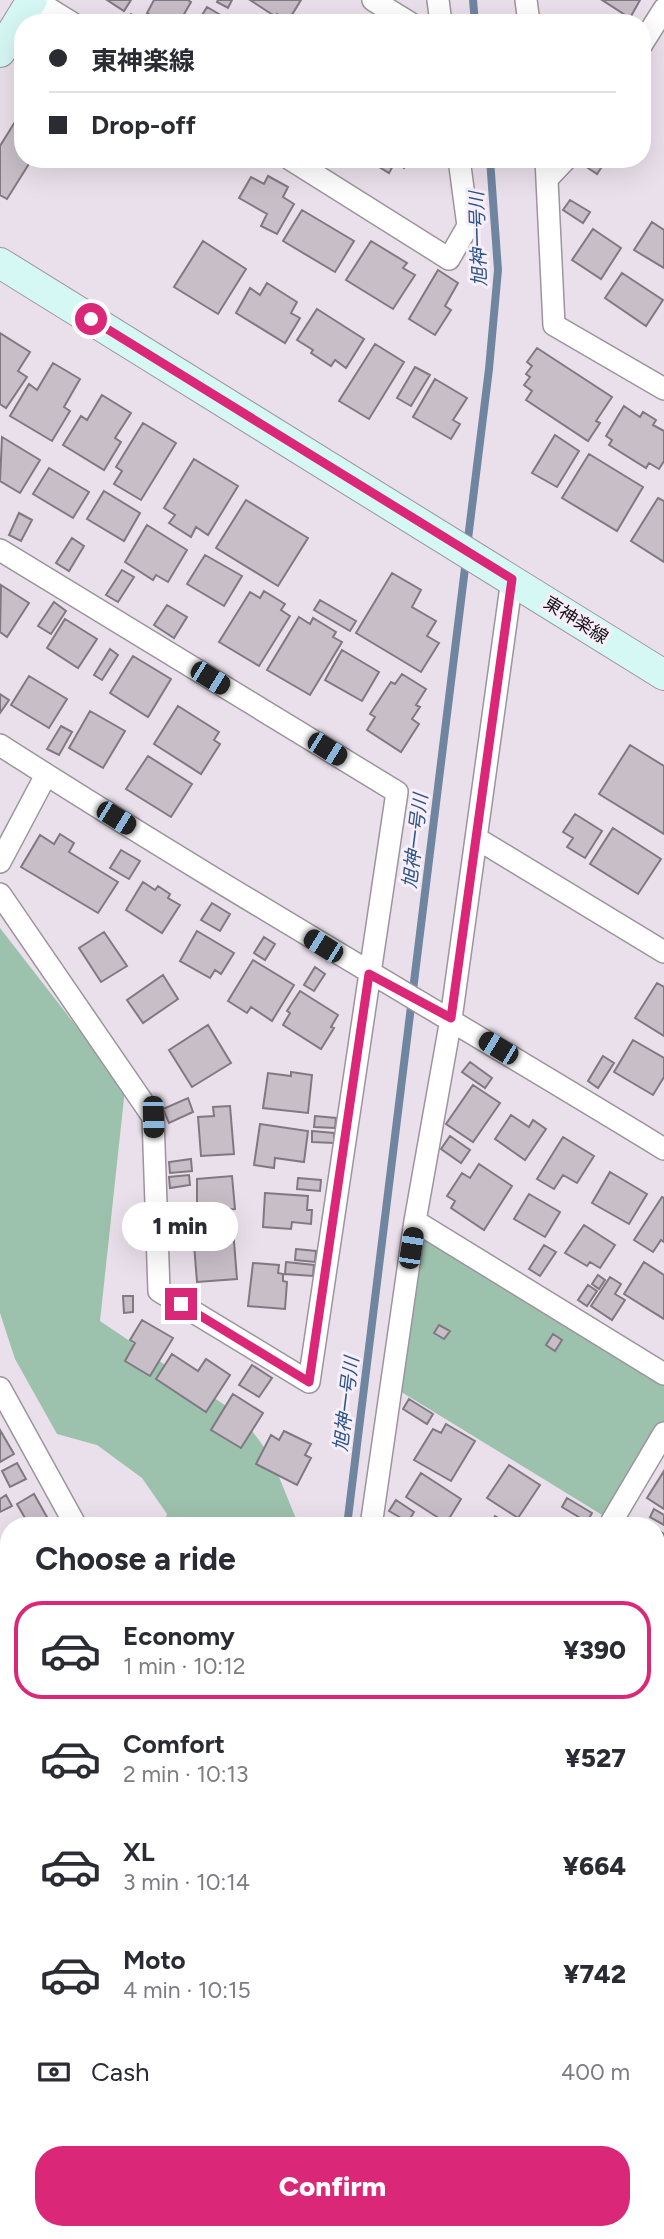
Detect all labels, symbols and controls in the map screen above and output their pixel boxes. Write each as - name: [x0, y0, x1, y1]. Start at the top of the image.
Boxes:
- text: 東神楽線: [91, 45, 195, 77]
- text: Drop-off: [91, 109, 196, 141]
- water label: 旭神一号川: [465, 189, 491, 287]
- route start: [75, 303, 107, 335]
- street label: 東神楽線: [540, 592, 612, 648]
- car: [187, 658, 234, 698]
- car: [304, 729, 351, 769]
- water label: 旭神一号川: [398, 790, 432, 890]
- car: [93, 798, 140, 838]
- car: [300, 926, 347, 966]
- car: [475, 1028, 522, 1068]
- car: [142, 1096, 165, 1138]
- callout: 1 min: [123, 1202, 239, 1252]
- text: 1 min: [153, 1212, 207, 1240]
- car: [398, 1226, 425, 1270]
- route end: [165, 1288, 197, 1320]
- water label: 旭神一号川: [329, 1353, 363, 1453]
- text: Choose a ride: [35, 1540, 236, 1578]
- icon: car: [39, 1619, 102, 1682]
- text: Economy: [123, 1620, 235, 1652]
- text: ¥390: [563, 1634, 626, 1666]
- text: 1 min · 10:12: [123, 1652, 246, 1680]
- icon: car: [39, 1727, 102, 1790]
- text: Comfort: [123, 1728, 225, 1760]
- text: ¥527: [565, 1742, 626, 1774]
- text: 2 min · 10:13: [123, 1760, 249, 1788]
- icon: car: [39, 1835, 102, 1898]
- text: XL: [123, 1836, 155, 1868]
- text: ¥664: [563, 1850, 626, 1882]
- text: 3 min · 10:14: [123, 1868, 250, 1896]
- icon: car: [39, 1943, 102, 2006]
- text: Moto: [123, 1944, 186, 1976]
- text: ¥742: [563, 1958, 626, 1990]
- text: 4 min · 10:15: [123, 1976, 251, 2004]
- icon: cash: [35, 2053, 73, 2091]
- text: Cash: [91, 2056, 150, 2088]
- text: 400 m: [561, 2058, 630, 2086]
- button: Confirm: [35, 2146, 630, 2226]

